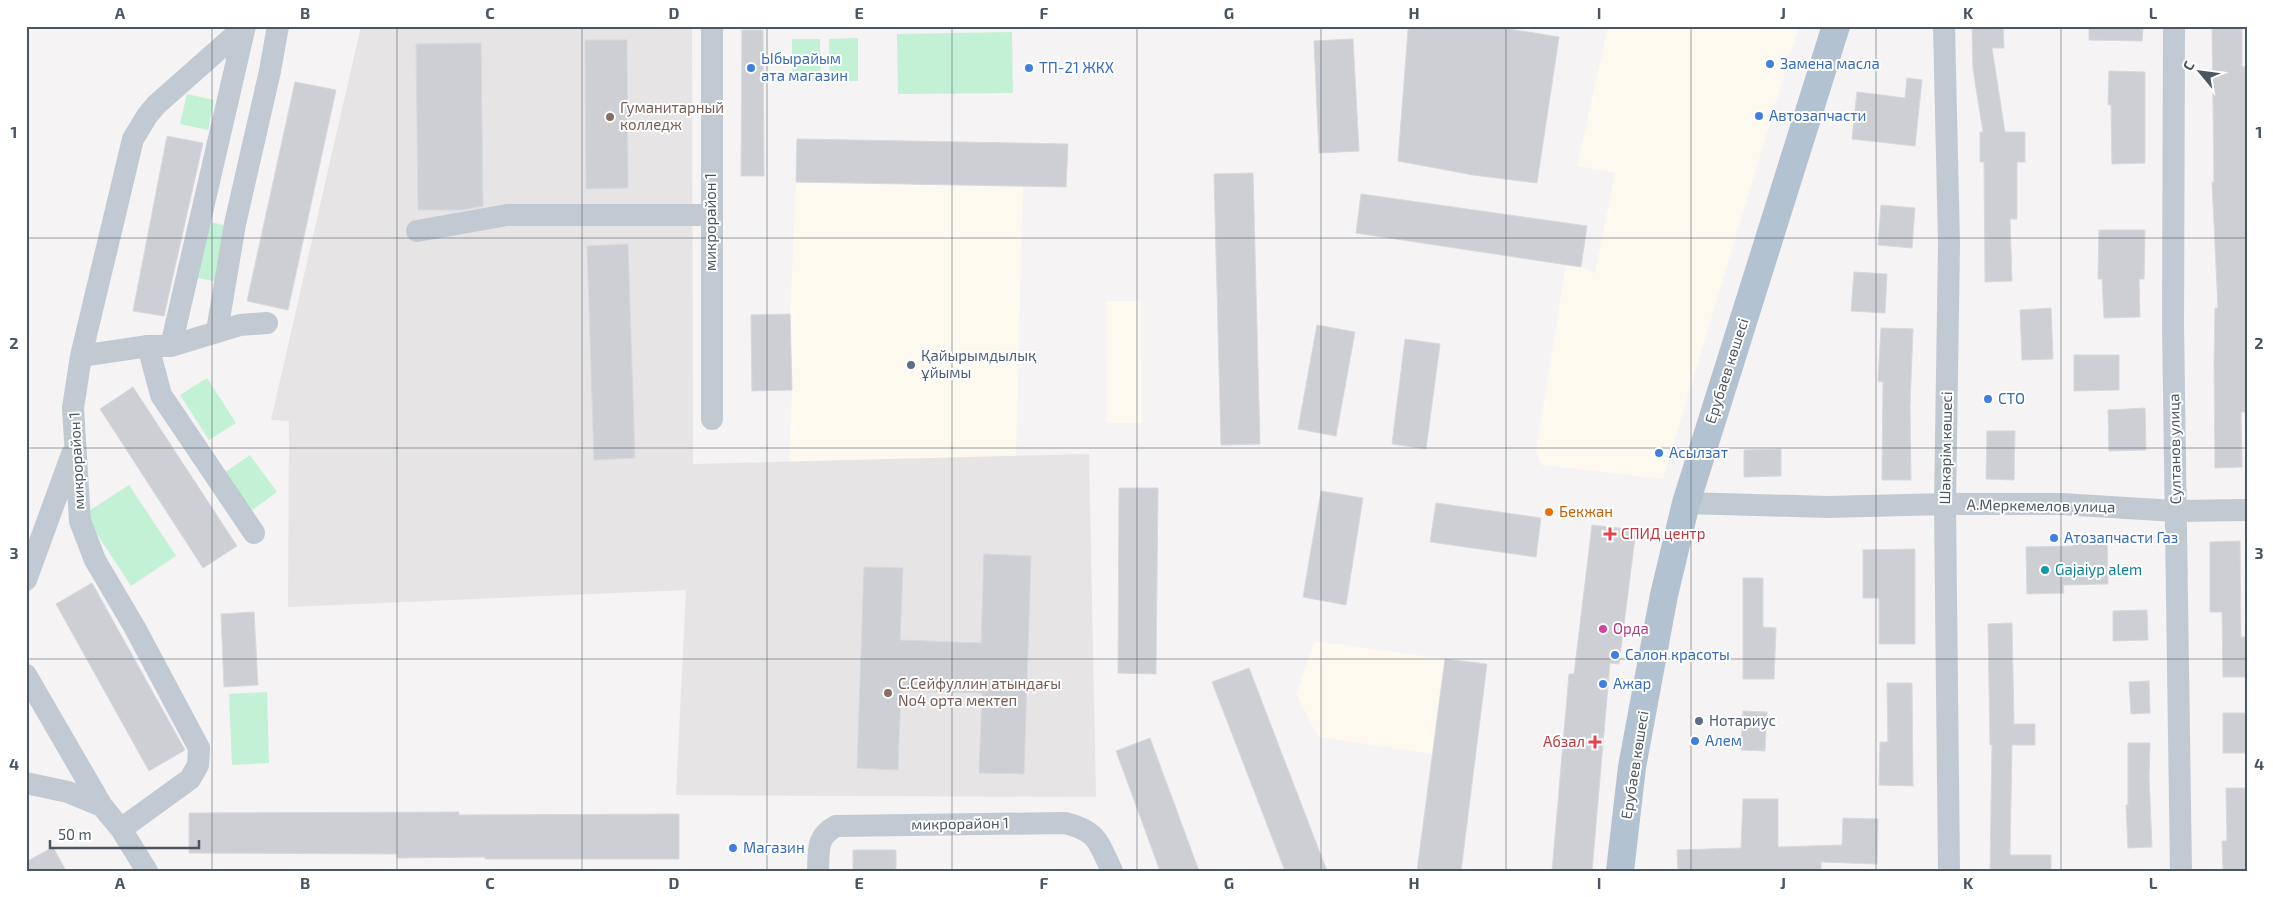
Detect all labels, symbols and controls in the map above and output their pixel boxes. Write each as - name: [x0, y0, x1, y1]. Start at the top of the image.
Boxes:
- text: A: [115, 3, 126, 22]
- text: B: [300, 3, 310, 22]
- text: C: [485, 3, 495, 22]
- text: D: [669, 3, 680, 22]
- text: E: [854, 3, 864, 22]
- text: F: [1040, 3, 1049, 22]
- text: G: [1224, 3, 1234, 22]
- text: H: [1408, 3, 1420, 22]
- text: I: [1597, 3, 1601, 22]
- text: J: [1780, 3, 1786, 22]
- text: K: [1963, 3, 1974, 22]
- text: L: [2149, 3, 2158, 22]
- north arrow: [2176, 48, 2226, 98]
- place label: Ыбырайым ата магазин: [761, 49, 848, 84]
- place label: Замена масла: [1780, 54, 1880, 72]
- place label: ТП-21 ЖКХ: [1039, 58, 1114, 76]
- marker: Замена масла: [1764, 58, 1776, 70]
- text: С: [2179, 58, 2198, 73]
- marker: Ыбырайым ата магазин: [745, 62, 757, 74]
- marker: ТП-21 ЖКХ: [1023, 62, 1035, 74]
- place label: Гуманитарный колледж: [620, 98, 724, 133]
- place label: Автозапчасти: [1769, 106, 1866, 124]
- marker: Автозапчасти: [1753, 110, 1765, 122]
- marker: Гуманитарный колледж: [604, 111, 616, 123]
- text: 1: [11, 122, 17, 141]
- text: 1: [2256, 122, 2262, 141]
- street label: микрорайон 1: [701, 173, 719, 271]
- street label: Ерубаев көшесі: [1701, 316, 1752, 426]
- text: 2: [9, 333, 19, 352]
- text: 2: [2254, 333, 2264, 352]
- place label: Қайырымдылық ұйымы: [921, 346, 1037, 381]
- marker: Қайырымдылық ұйымы: [905, 359, 917, 371]
- place label: СТО: [1998, 389, 2025, 407]
- street label: Шәкәрім көшесі: [1935, 391, 1955, 505]
- marker: СТО: [1982, 393, 1994, 405]
- street label: Султанов улица: [2164, 393, 2185, 505]
- street label: микрорайон 1: [64, 412, 88, 510]
- place label: Асылзат: [1669, 443, 1728, 461]
- marker: Асылзат: [1653, 447, 1665, 459]
- street label: А.Меркемелов улица: [1967, 495, 2115, 516]
- place label: Бекжан: [1559, 502, 1613, 520]
- marker: Бекжан: [1543, 506, 1555, 518]
- place label: СПИД центр: [1621, 524, 1705, 542]
- marker: СПИД центр: [1603, 527, 1617, 541]
- place label: Атозапчасти Газ: [2064, 528, 2178, 546]
- marker: Атозапчасти Газ: [2048, 532, 2060, 544]
- text: 3: [9, 543, 19, 562]
- text: 3: [2254, 543, 2264, 562]
- place label: Gajaiyp alem: [2055, 560, 2142, 579]
- marker: Gajaiyp alem: [2039, 564, 2051, 576]
- place label: Орда: [1613, 619, 1649, 637]
- marker: Орда: [1597, 623, 1609, 635]
- place label: Салон красоты: [1625, 645, 1730, 663]
- marker: Салон красоты: [1609, 649, 1621, 661]
- place label: С.Сейфуллин атындағы No4 орта мектеп: [898, 674, 1061, 709]
- place label: Ажар: [1613, 674, 1651, 692]
- marker: Ажар: [1597, 678, 1609, 690]
- marker: С.Сейфуллин атындағы No4 орта мектеп: [882, 687, 894, 699]
- street label: Ерубаев көшесі: [1617, 709, 1652, 820]
- place label: Нотариус: [1709, 711, 1776, 730]
- marker: Нотариус: [1693, 715, 1705, 727]
- place label: Алем: [1705, 731, 1742, 749]
- place label: Абзал: [1543, 732, 1585, 750]
- marker: Алем: [1689, 735, 1701, 747]
- marker: Абзал: [1589, 736, 1601, 748]
- text: 4: [9, 754, 19, 773]
- text: 4: [2254, 754, 2264, 773]
- street label: микрорайон 1: [911, 813, 1009, 833]
- scale bar: [50, 817, 199, 849]
- text: 50 m: [58, 825, 92, 843]
- place label: Магазин: [743, 838, 805, 856]
- marker: Магазин: [727, 842, 739, 854]
- text: A: [115, 873, 126, 892]
- text: B: [300, 873, 310, 892]
- text: C: [485, 873, 495, 892]
- text: D: [669, 873, 680, 892]
- text: E: [854, 873, 864, 892]
- text: F: [1040, 873, 1049, 892]
- text: G: [1224, 873, 1234, 892]
- text: H: [1408, 873, 1420, 892]
- text: I: [1597, 873, 1601, 892]
- text: J: [1780, 873, 1786, 892]
- text: K: [1963, 873, 1974, 892]
- text: L: [2149, 873, 2158, 892]

